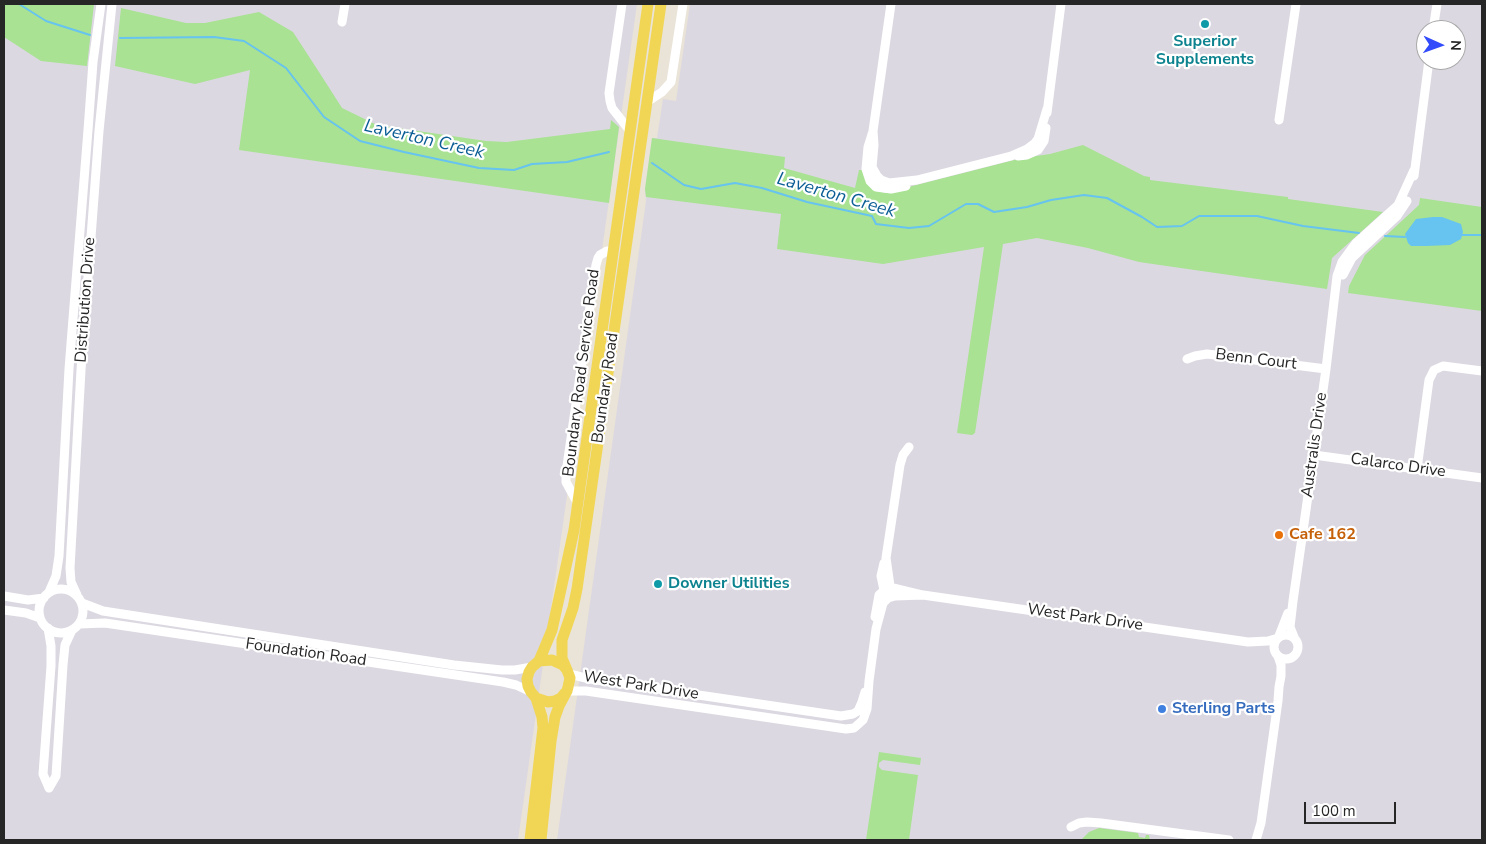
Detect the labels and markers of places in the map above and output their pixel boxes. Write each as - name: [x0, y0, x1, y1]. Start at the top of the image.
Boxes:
- marker: Superior Supplements: [1199, 18, 1211, 30]
- place label: Superior Supplements: [1156, 32, 1254, 70]
- place label: Cafe 162: [1289, 525, 1356, 545]
- marker: Cafe 162: [1273, 529, 1285, 541]
- place label: Downer Utilities: [668, 574, 789, 594]
- marker: Downer Utilities: [652, 578, 664, 590]
- place label: Sterling Parts: [1172, 699, 1275, 719]
- marker: Sterling Parts: [1156, 703, 1168, 715]

